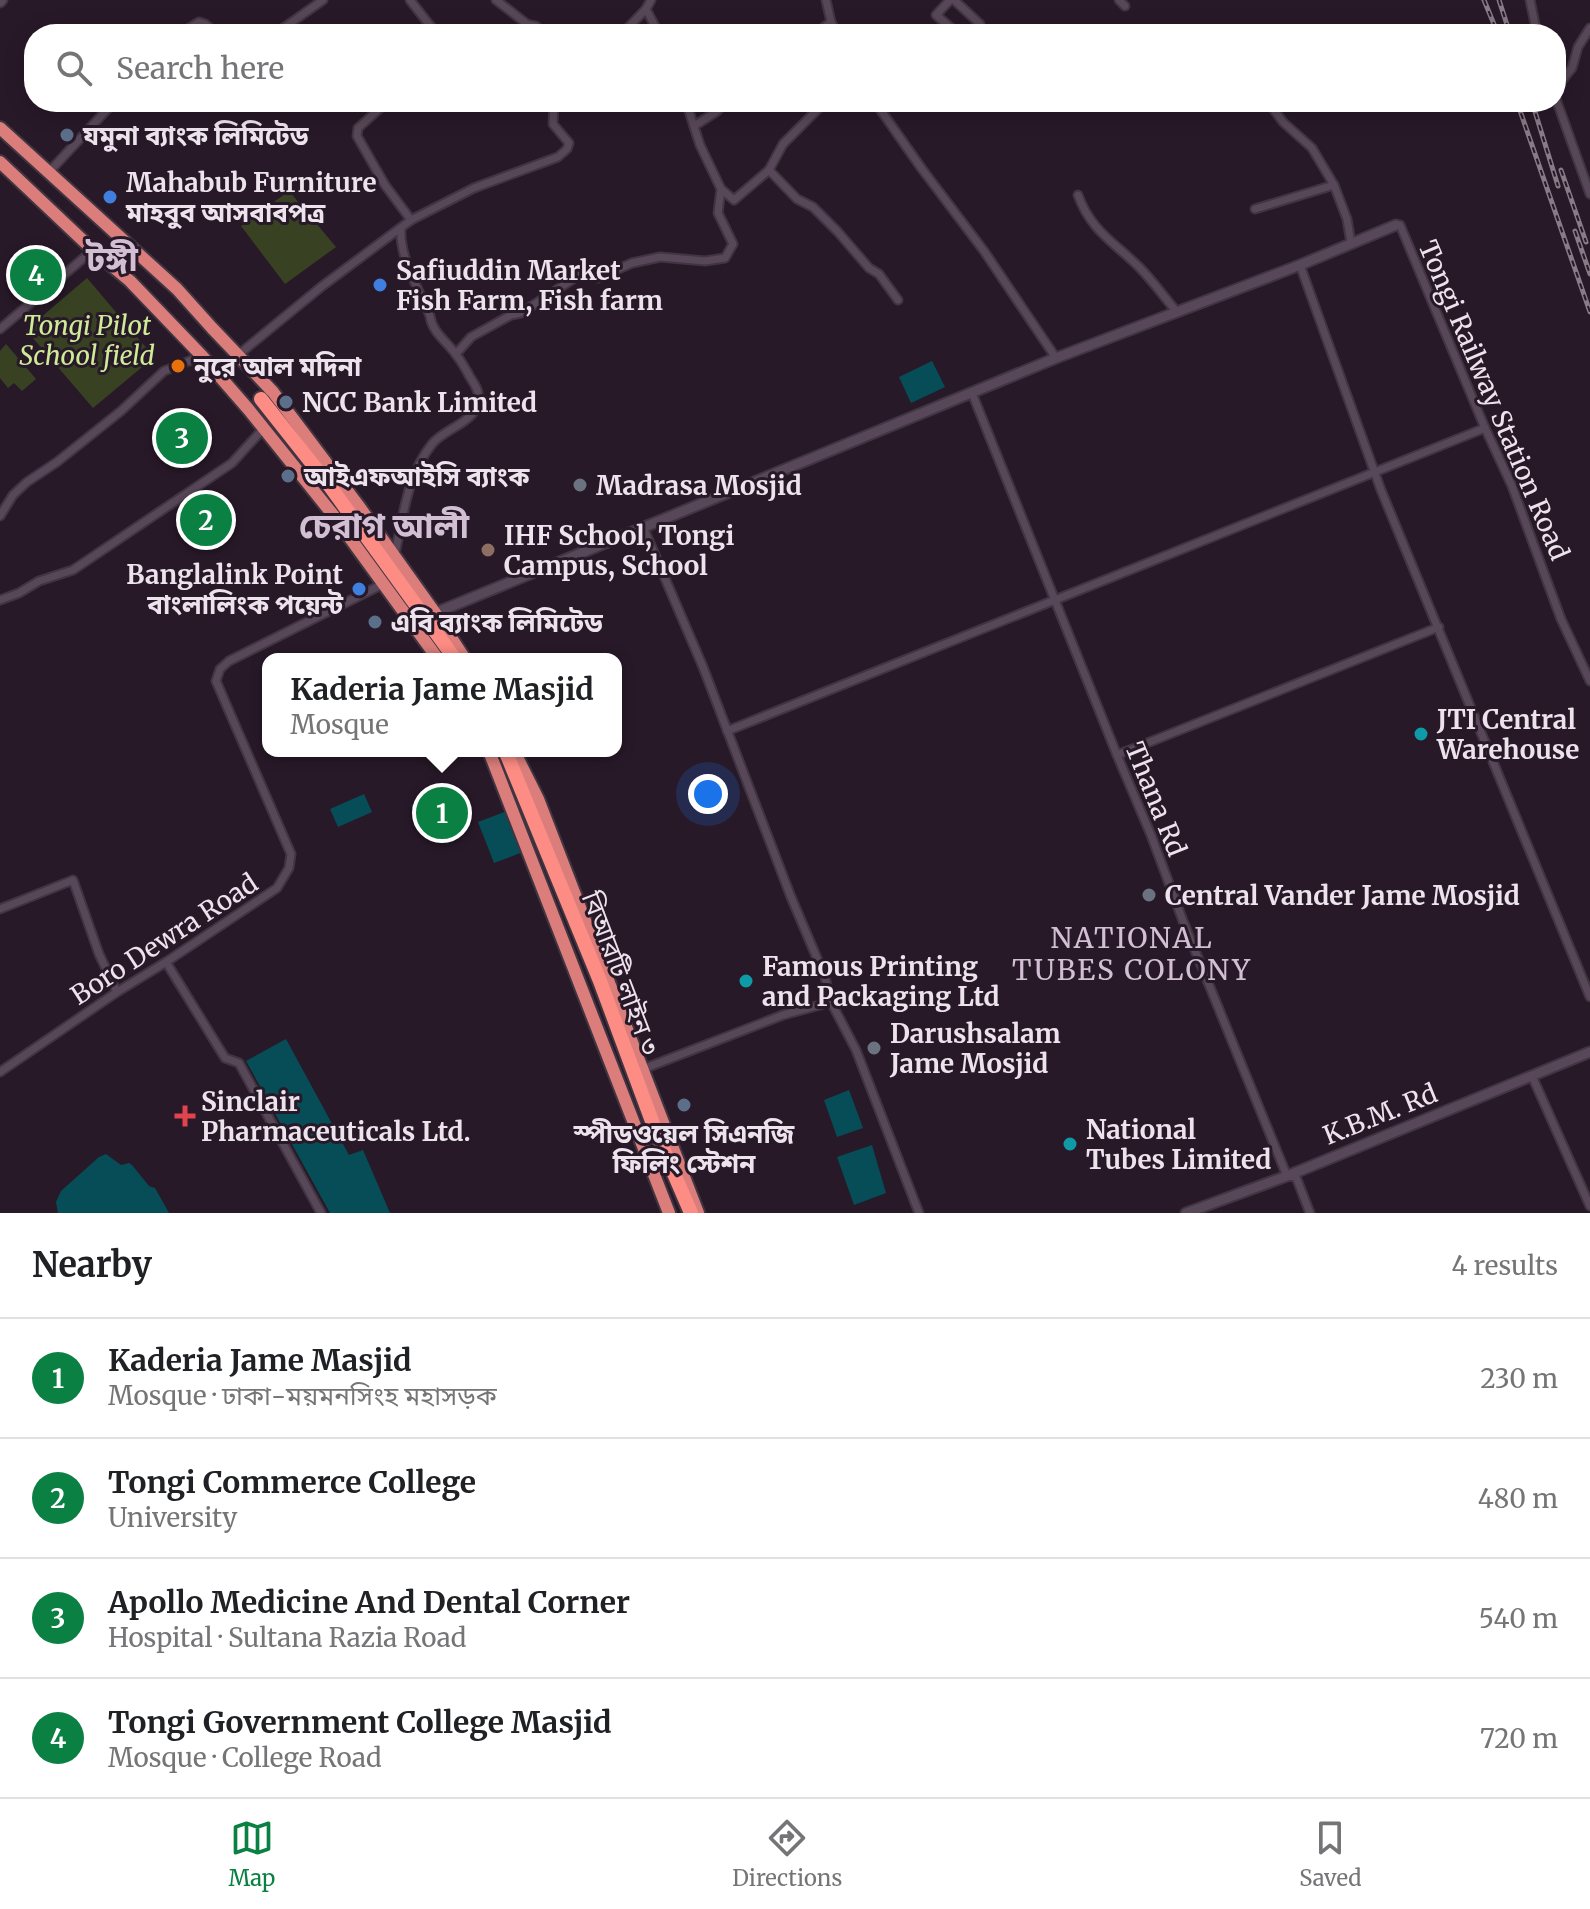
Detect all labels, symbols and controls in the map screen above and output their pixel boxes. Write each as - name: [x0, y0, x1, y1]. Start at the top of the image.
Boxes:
- search box: [24, 24, 1566, 112]
- icon: search: [52, 46, 96, 90]
- text: Search here: [116, 49, 284, 87]
- place label: যমুনা ব্যাংক লিমিটেড: [82, 119, 309, 153]
- marker: যমুনা ব্যাংক লিমিটেড: [58, 126, 76, 144]
- place label: Mahabub Furniture মাহবুব আসবাবপত্র: [125, 166, 377, 230]
- marker: Mahabub Furniture মাহবুব আসবাবপত্র: [101, 188, 119, 206]
- street label: Tongi Railway Station Road: [1412, 235, 1577, 565]
- district label: টঙ্গী: [85, 238, 138, 280]
- pin: 4: [10, 245, 62, 305]
- place label: Safiuddin Market Fish Farm, Fish farm: [396, 254, 663, 317]
- marker: Safiuddin Market Fish Farm, Fish farm: [371, 276, 389, 294]
- park label: Tongi Pilot School field: [19, 309, 155, 372]
- place label: নুরে আল মদিনা: [193, 350, 362, 384]
- marker: নুরে আল মদিনা: [169, 357, 187, 375]
- place label: NCC Bank Limited: [302, 386, 537, 419]
- marker: NCC Bank Limited: [277, 393, 295, 411]
- pin: 3: [156, 408, 208, 468]
- place label: আইএফআইসি ব্যাংক: [303, 460, 530, 493]
- marker: আইএফআইসি ব্যাংক: [279, 467, 297, 485]
- place label: Madrasa Mosjid: [596, 469, 802, 502]
- marker: Madrasa Mosjid: [571, 476, 589, 494]
- pin: 2: [180, 490, 232, 550]
- district label: চেরাগ আলী: [299, 505, 470, 547]
- place label: IHF School, Tongi Campus, School: [504, 519, 734, 582]
- marker: IHF School, Tongi Campus, School: [479, 541, 497, 559]
- place label: Banglalink Point বাংলালিংক পয়েন্ট: [126, 558, 344, 621]
- marker: Banglalink Point বাংলালিংক পয়েন্ট: [350, 580, 368, 598]
- place label: এবি ব্যাংক লিমিটেড: [391, 606, 603, 639]
- marker: এবি ব্যাংক লিমিটেড: [366, 613, 384, 631]
- popup: [262, 653, 622, 757]
- text: Kaderia Jame Masjid: [290, 670, 594, 708]
- place label: JTI Central Warehouse: [1436, 703, 1579, 766]
- text: Mosque: [290, 708, 389, 741]
- marker: JTI Central Warehouse: [1412, 725, 1430, 743]
- street label: Thana Rd: [1118, 737, 1194, 861]
- your location: [688, 774, 728, 814]
- pin: 1: [416, 783, 468, 843]
- street label: Boro Dewra Road: [64, 866, 264, 1012]
- place label: Central Vander Jame Mosjid: [1165, 879, 1520, 912]
- street label: বিআরটি লাইন ৩: [574, 886, 667, 1059]
- marker: Central Vander Jame Mosjid: [1140, 886, 1158, 904]
- district label: NATIONAL TUBES COLONY: [1012, 920, 1252, 988]
- place label: Famous Printing and Packaging Ltd: [762, 950, 999, 1013]
- marker: Famous Printing and Packaging Ltd: [737, 972, 755, 990]
- place label: Darushsalam Jame Mosjid: [889, 1017, 1061, 1080]
- marker: Darushsalam Jame Mosjid: [865, 1039, 883, 1057]
- street label: K.B.M. Rd: [1318, 1076, 1442, 1152]
- place label: Sinclair Pharmaceuticals Ltd.: [201, 1085, 471, 1148]
- marker: স্পীডওয়েল সিএনজি ফিলিং স্টেশন: [675, 1096, 693, 1114]
- marker: Sinclair Pharmaceuticals Ltd.: [176, 1107, 194, 1125]
- place label: National Tubes Limited: [1086, 1113, 1271, 1176]
- place label: স্পীডওয়েল সিএনজি ফিলিং স্টেশন: [573, 1117, 795, 1180]
- marker: National Tubes Limited: [1061, 1135, 1079, 1153]
- text: Nearby: [32, 1244, 152, 1286]
- text: 4 results: [1451, 1249, 1558, 1282]
- text: Kaderia Jame Masjid: [108, 1341, 412, 1379]
- text: 1: [52, 1362, 64, 1395]
- text: 230 m: [1480, 1362, 1558, 1395]
- text: Mosque · ঢাকা-ময়মনসিংহ মহাসড়ক: [108, 1379, 497, 1412]
- text: Tongi Commerce College: [108, 1463, 476, 1501]
- text: 2: [50, 1482, 66, 1515]
- text: 480 m: [1478, 1482, 1558, 1515]
- text: University: [108, 1501, 237, 1534]
- text: Apollo Medicine And Dental Corner: [108, 1583, 630, 1621]
- text: 3: [51, 1602, 65, 1635]
- text: 540 m: [1479, 1602, 1558, 1635]
- text: Hospital · Sultana Razia Road: [108, 1621, 466, 1654]
- text: Tongi Government College Masjid: [108, 1703, 612, 1741]
- text: 4: [50, 1722, 66, 1755]
- text: 720 m: [1480, 1722, 1558, 1755]
- text: Mosque · College Road: [108, 1741, 382, 1774]
- tab: Map: [228, 1816, 275, 1892]
- tab: Directions: [732, 1816, 842, 1892]
- tab: Saved: [1299, 1816, 1362, 1892]

